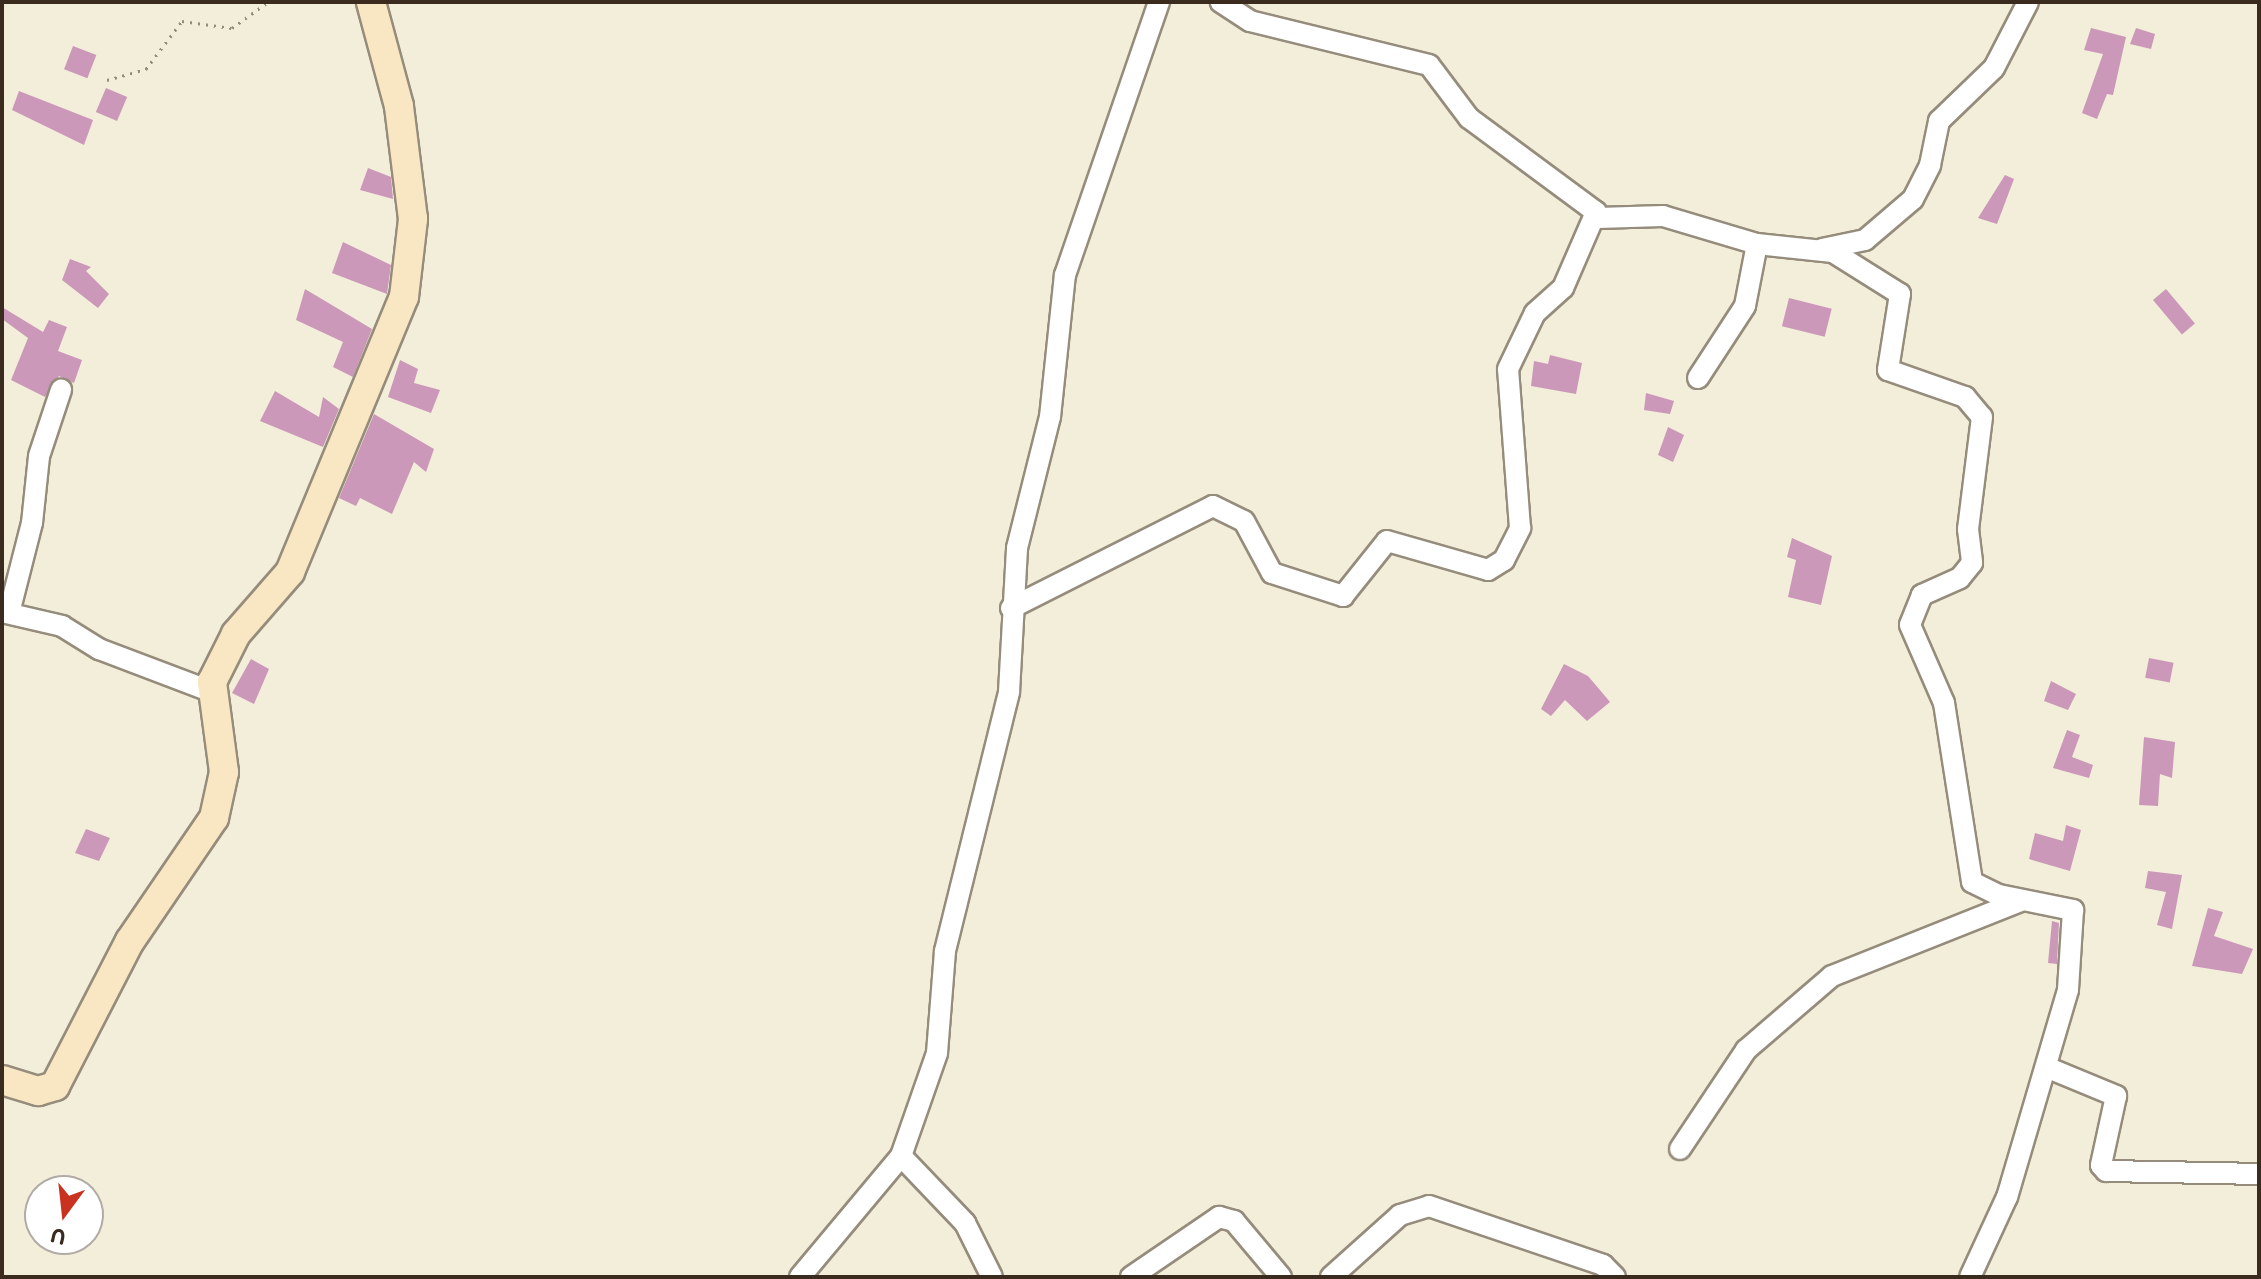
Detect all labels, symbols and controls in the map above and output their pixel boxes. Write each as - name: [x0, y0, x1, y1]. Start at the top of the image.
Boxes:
- north arrow: [24, 1175, 104, 1255]
- text: U: [48, 1222, 69, 1252]

